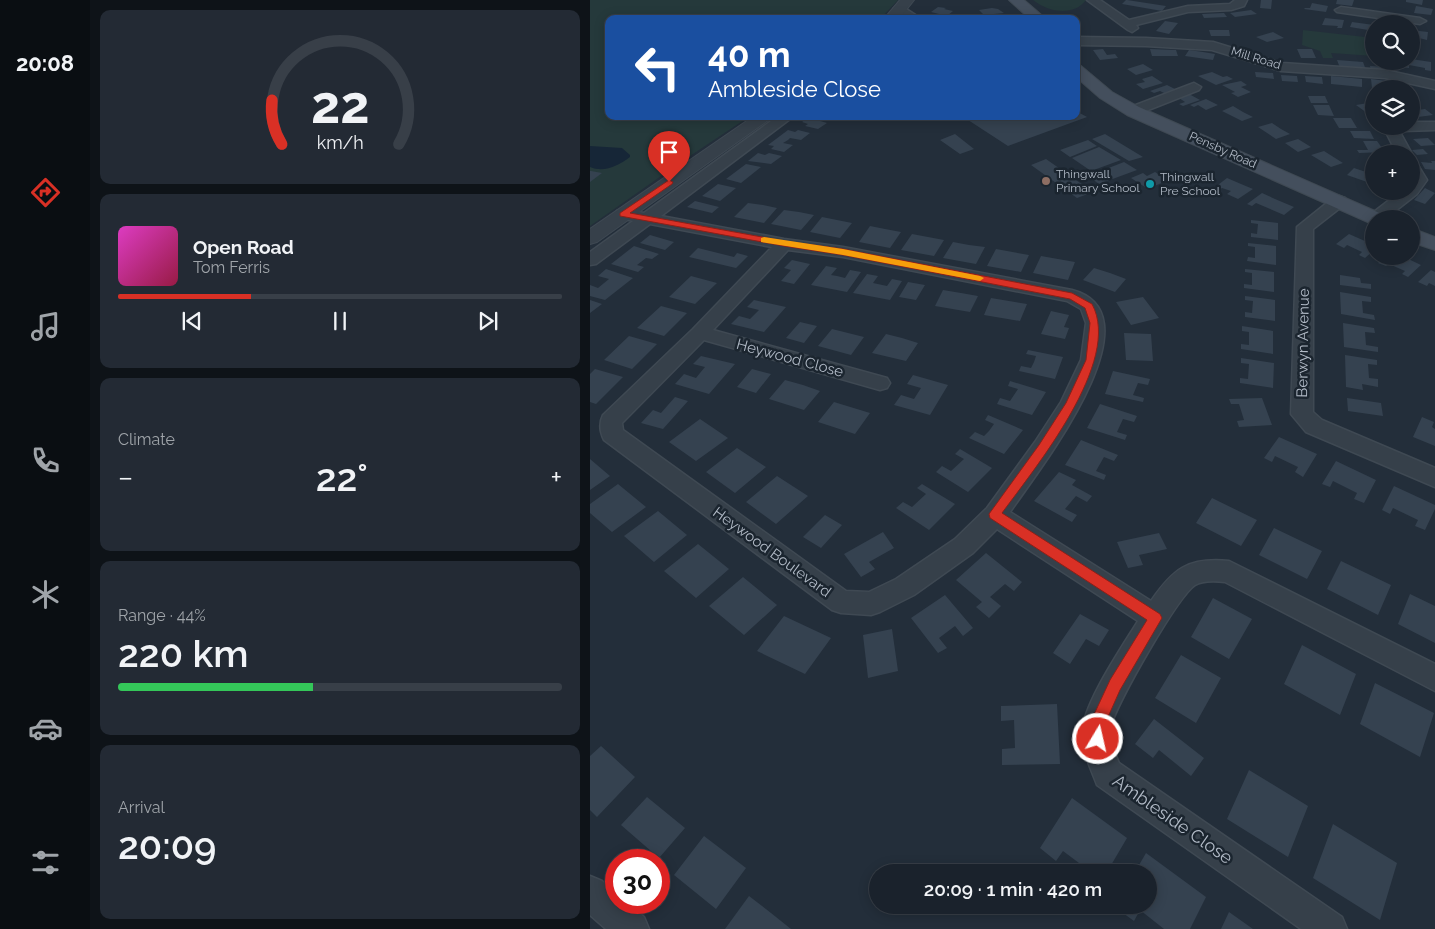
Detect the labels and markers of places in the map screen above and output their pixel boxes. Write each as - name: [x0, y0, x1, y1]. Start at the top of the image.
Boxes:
- pin: [648, 131, 690, 182]
- place label: Thingwall Primary School: [1056, 167, 1140, 195]
- place label: Thingwall Pre School: [1160, 170, 1221, 198]
- marker: Thingwall Primary School: [1040, 175, 1052, 187]
- marker: Thingwall Pre School: [1144, 178, 1156, 190]

